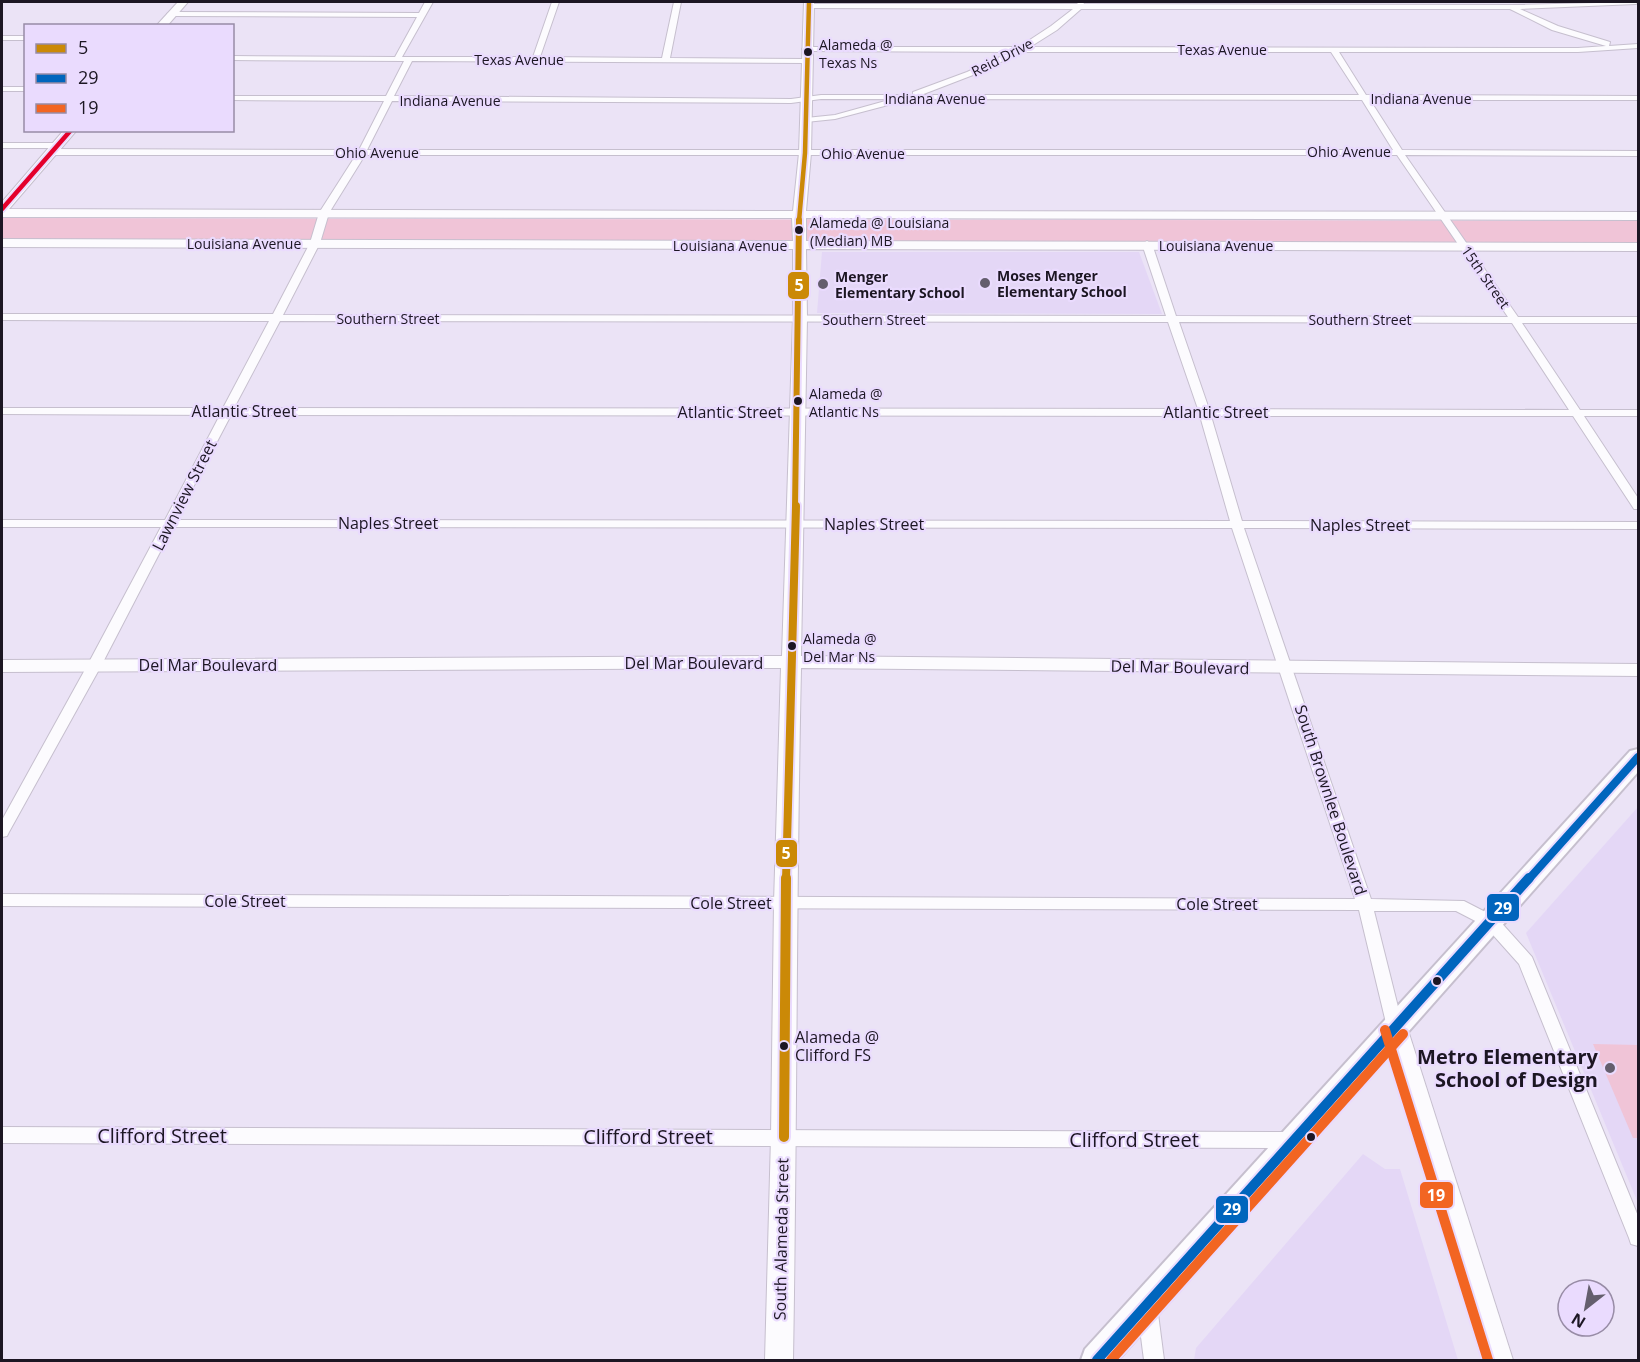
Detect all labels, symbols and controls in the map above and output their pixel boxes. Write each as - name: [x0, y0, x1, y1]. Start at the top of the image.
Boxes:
- legend: [24, 24, 234, 132]
- street label: Reid Drive: [968, 33, 1036, 81]
- text: 5: [78, 35, 88, 59]
- place label: Alameda @ Texas Ns: [819, 35, 893, 72]
- street label: Texas Avenue: [1177, 40, 1267, 59]
- marker: Alameda @ Texas Ns: [802, 46, 814, 58]
- street label: Texas Avenue: [474, 50, 564, 69]
- text: 29: [78, 65, 99, 89]
- street label: Indiana Avenue: [884, 89, 986, 108]
- street label: Indiana Avenue: [1370, 89, 1472, 108]
- street label: Indiana Avenue: [399, 91, 501, 110]
- text: 19: [78, 95, 99, 119]
- street label: Ohio Avenue: [1307, 142, 1391, 161]
- street label: Ohio Avenue: [335, 143, 419, 162]
- street label: Ohio Avenue: [821, 144, 905, 163]
- place label: Alameda @ Louisiana (Median) MB: [810, 213, 949, 250]
- marker: Alameda @ Louisiana (Median) MB: [793, 224, 805, 236]
- street label: Louisiana Avenue: [187, 234, 301, 253]
- street label: Louisiana Avenue: [673, 236, 787, 255]
- street label: Louisiana Avenue: [1159, 236, 1273, 255]
- street label: 15th Street: [1457, 242, 1515, 312]
- place label: Moses Menger Elementary School: [997, 266, 1127, 301]
- place label: Menger Elementary School: [835, 267, 965, 302]
- line badge: 5: [787, 271, 810, 300]
- text: 5: [794, 274, 804, 296]
- marker: Moses Menger Elementary School: [978, 276, 992, 290]
- marker: Menger Elementary School: [816, 277, 830, 291]
- street label: Southern Street: [336, 309, 440, 328]
- street label: Southern Street: [822, 310, 926, 329]
- street label: Southern Street: [1308, 310, 1412, 329]
- place label: Alameda @ Atlantic Ns: [809, 384, 883, 421]
- marker: Alameda @ Atlantic Ns: [792, 395, 804, 407]
- street label: Atlantic Street: [192, 400, 297, 422]
- street label: Atlantic Street: [678, 401, 783, 423]
- street label: Atlantic Street: [1164, 401, 1269, 423]
- street label: Lawnview Street: [147, 436, 222, 554]
- street label: Naples Street: [338, 512, 438, 534]
- street label: Naples Street: [824, 513, 924, 535]
- street label: Naples Street: [1310, 514, 1410, 536]
- place label: Alameda @ Del Mar Ns: [803, 629, 877, 666]
- marker: Alameda @ Del Mar Ns: [786, 640, 798, 652]
- street label: Del Mar Boulevard: [625, 652, 763, 674]
- street label: Del Mar Boulevard: [139, 654, 277, 676]
- street label: Del Mar Boulevard: [1110, 655, 1250, 679]
- street label: South Brownlee Boulevard: [1290, 702, 1372, 898]
- line badge: 5: [775, 839, 798, 868]
- text: 5: [781, 842, 791, 864]
- street label: Cole Street: [204, 890, 286, 912]
- street label: Cole Street: [690, 892, 772, 914]
- street label: Cole Street: [1176, 893, 1258, 915]
- line badge: 29: [1486, 893, 1520, 922]
- text: 29: [1494, 897, 1512, 919]
- unlabelled marker: [1431, 975, 1443, 987]
- place label: Alameda @ Clifford FS: [795, 1026, 879, 1066]
- marker: Alameda @ Clifford FS: [778, 1040, 790, 1052]
- place label: Metro Elementary School of Design: [1417, 1043, 1599, 1093]
- marker: Metro Elementary School of Design: [1603, 1061, 1617, 1075]
- street label: Clifford Street: [97, 1122, 227, 1149]
- street label: Clifford Street: [583, 1123, 713, 1150]
- street label: Clifford Street: [1069, 1126, 1199, 1153]
- unlabelled marker: [1305, 1131, 1317, 1143]
- street label: South Alameda Street: [769, 1157, 793, 1320]
- line badge: 19: [1419, 1181, 1454, 1209]
- text: 19: [1427, 1184, 1445, 1206]
- line badge: 29: [1215, 1195, 1249, 1224]
- text: 29: [1223, 1198, 1241, 1220]
- north arrow: [1556, 1278, 1616, 1338]
- text: N: [1567, 1308, 1590, 1334]

